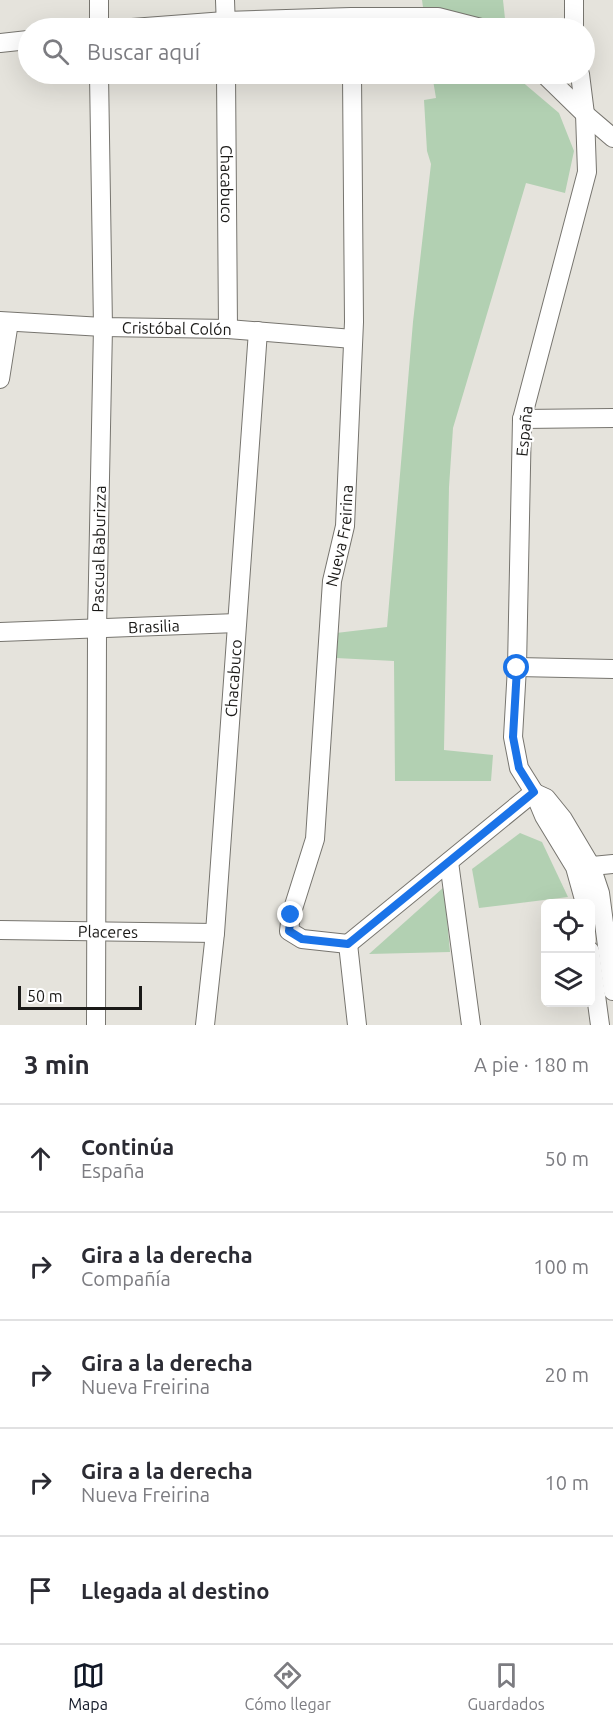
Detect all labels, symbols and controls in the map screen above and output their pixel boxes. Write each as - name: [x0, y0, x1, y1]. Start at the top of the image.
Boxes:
- search box: [18, 18, 595, 84]
- icon: search: [39, 35, 72, 68]
- text: Buscar aquí: [87, 39, 200, 64]
- street label: Chacabuco: [218, 145, 236, 223]
- street label: Cristóbal Colón: [122, 318, 232, 338]
- street label: España: [512, 405, 536, 457]
- street label: Nueva Freirina: [322, 484, 356, 589]
- street label: Pascual Baburizza: [88, 485, 109, 613]
- street label: Brasilia: [128, 616, 180, 636]
- street label: Chacabuco: [221, 639, 245, 718]
- route start: [503, 654, 529, 680]
- map controls: [541, 899, 595, 1007]
- button: locate: [541, 899, 595, 953]
- route end: [277, 901, 303, 927]
- street label: Placeres: [78, 922, 138, 941]
- button: layers: [541, 953, 595, 1007]
- scale bar: [18, 983, 142, 1010]
- text: 50 m: [27, 987, 63, 1005]
- text: 3 min: [24, 1050, 90, 1079]
- text: A pie · 180 m: [474, 1053, 589, 1076]
- text: Continúa: [81, 1134, 174, 1159]
- icon: ahead: [24, 1142, 57, 1175]
- text: 50 m: [545, 1147, 589, 1170]
- text: España: [81, 1159, 145, 1182]
- text: Gira a la derecha: [81, 1242, 253, 1267]
- icon: right: [24, 1250, 57, 1283]
- text: 100 m: [533, 1255, 589, 1278]
- text: Compañía: [81, 1267, 171, 1290]
- text: Gira a la derecha: [81, 1350, 253, 1375]
- icon: right: [24, 1358, 57, 1391]
- text: 20 m: [545, 1363, 589, 1386]
- text: Nueva Freirina: [81, 1375, 210, 1398]
- text: Gira a la derecha: [81, 1458, 253, 1483]
- icon: right: [24, 1466, 57, 1499]
- text: 10 m: [545, 1471, 589, 1494]
- text: Nueva Freirina: [81, 1483, 210, 1506]
- icon: arrive: [24, 1574, 57, 1607]
- text: Llegada al destino: [81, 1578, 269, 1603]
- tab: Mapa: [68, 1659, 108, 1713]
- tab: Cómo llegar: [244, 1659, 331, 1713]
- tab: Guardados: [468, 1659, 545, 1713]

